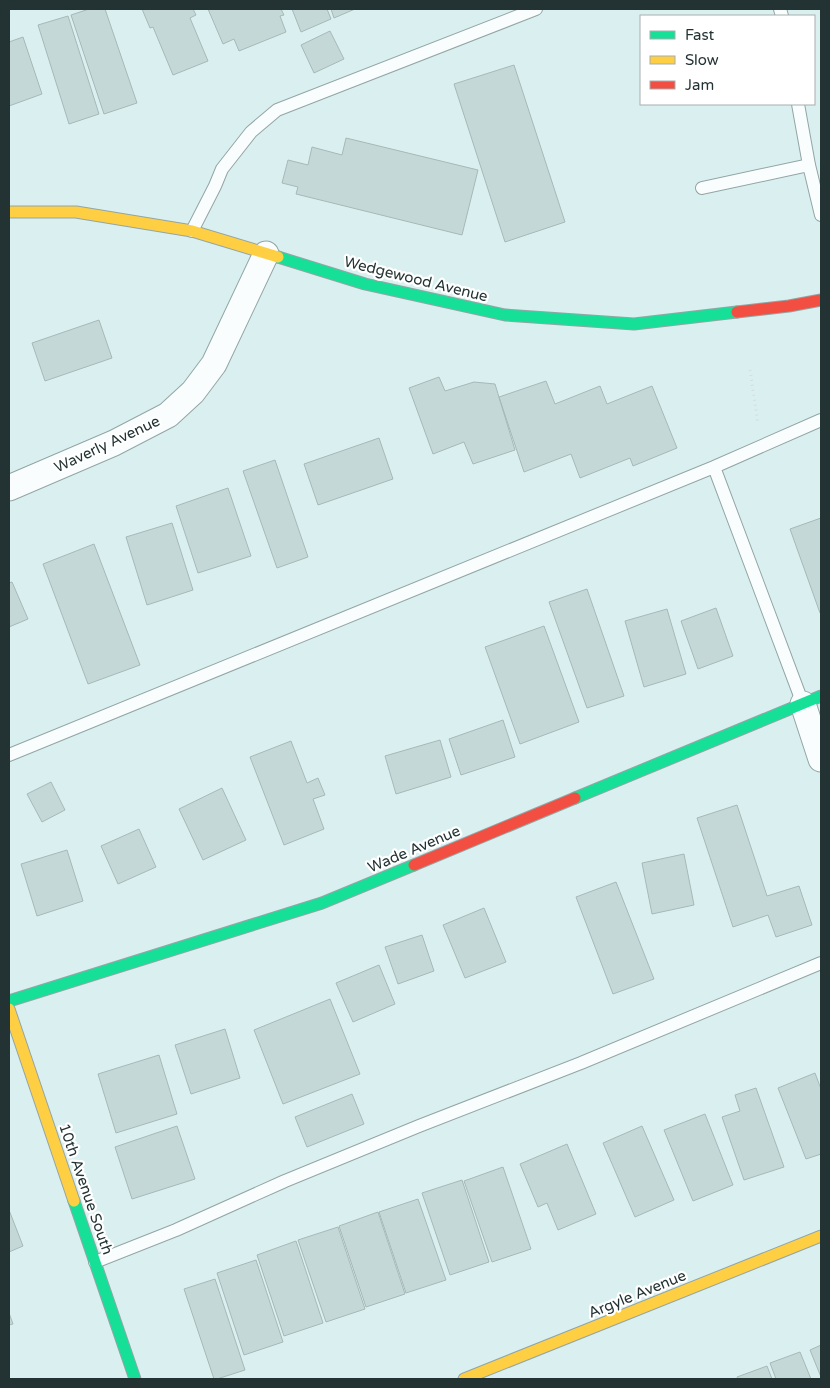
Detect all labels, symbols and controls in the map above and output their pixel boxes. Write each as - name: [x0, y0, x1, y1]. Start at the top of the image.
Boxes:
- legend: [640, 15, 815, 105]
- text: Fast: [685, 26, 715, 44]
- text: Slow: [685, 51, 719, 69]
- text: Jam: [685, 76, 714, 94]
- street label: Wedgewood Avenue: [342, 252, 490, 306]
- street label: Waverly Avenue: [51, 412, 163, 476]
- street label: Wade Avenue: [365, 821, 463, 877]
- street label: 10th Avenue South: [55, 1121, 117, 1257]
- street label: Argyle Avenue: [585, 1266, 689, 1322]

